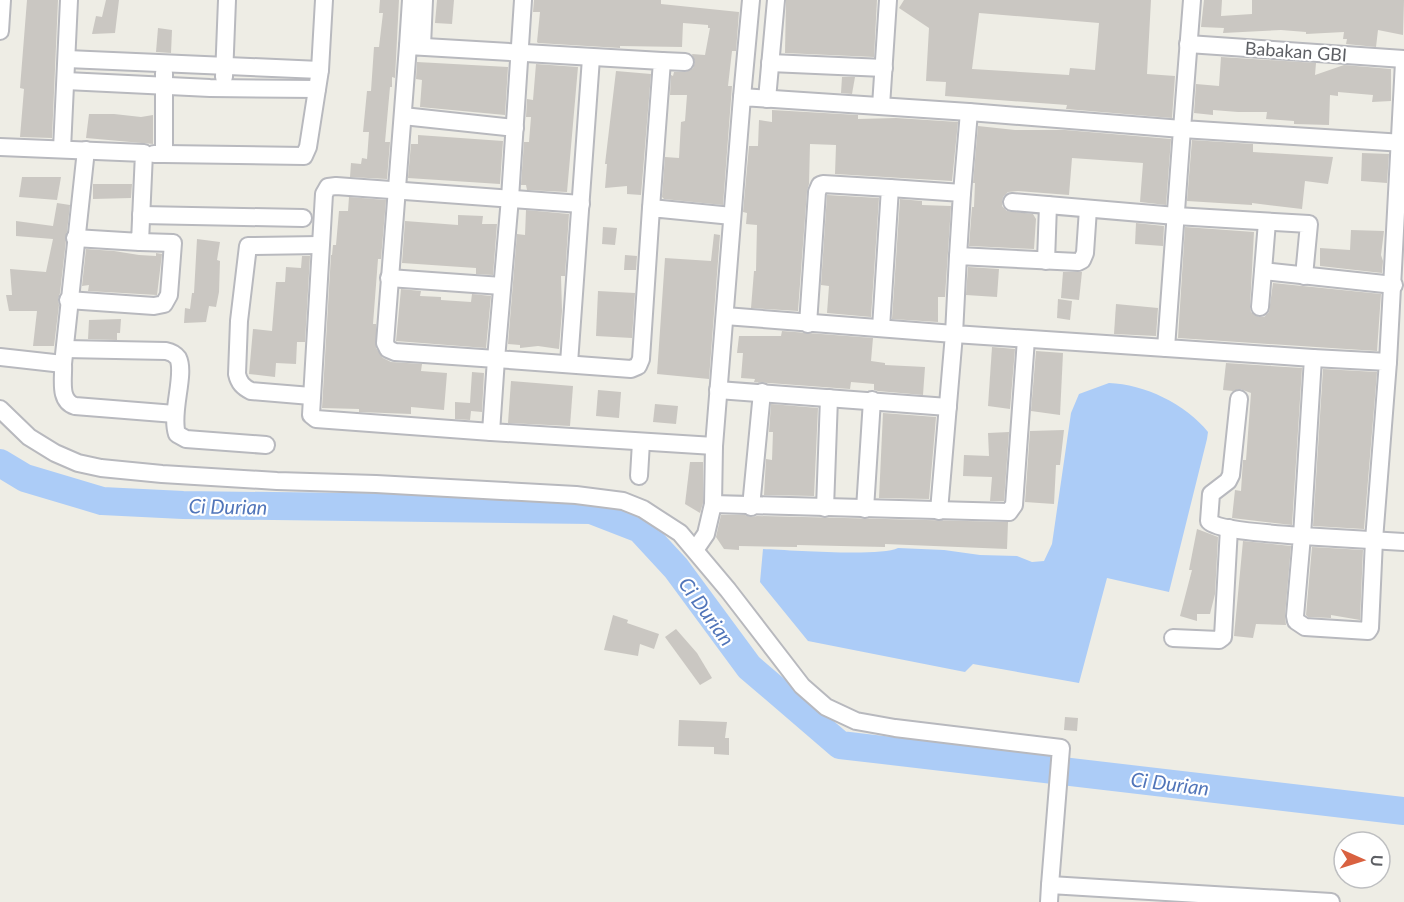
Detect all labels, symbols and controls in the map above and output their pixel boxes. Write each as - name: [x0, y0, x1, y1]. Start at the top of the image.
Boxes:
- street label: Babakan GBI: [1244, 36, 1348, 66]
- water label: Ci Durian: [188, 493, 268, 519]
- water label: Ci Durian: [674, 572, 740, 650]
- water label: Ci Durian: [1129, 766, 1211, 800]
- north arrow: [1332, 830, 1392, 890]
- text: U: [1368, 854, 1387, 867]

